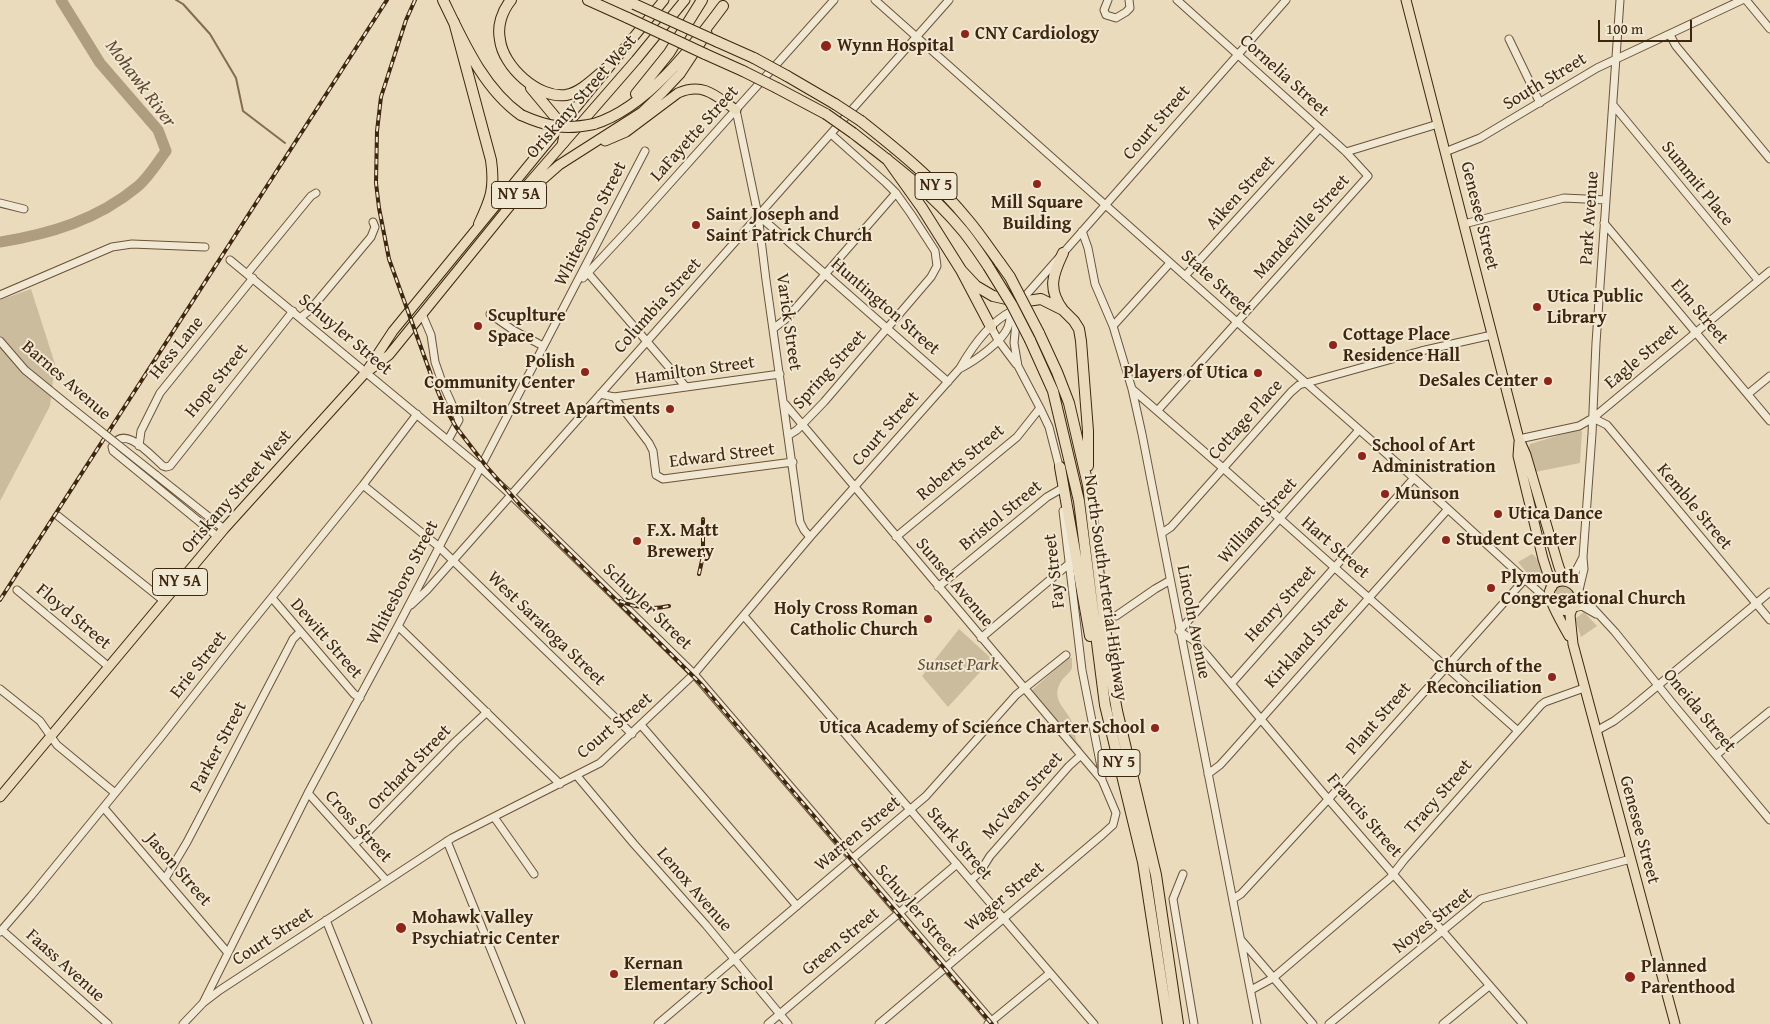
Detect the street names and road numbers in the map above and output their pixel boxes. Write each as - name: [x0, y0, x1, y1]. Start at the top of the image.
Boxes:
- street label: Cornelia Street: [1235, 30, 1333, 122]
- street label: Oriskany Street West: [522, 31, 642, 163]
- street label: South Street: [1499, 49, 1591, 115]
- street label: Court Street: [1119, 81, 1195, 165]
- street label: LaFayette Street: [646, 82, 744, 186]
- street label: Summit Place: [1656, 137, 1738, 231]
- street label: Aiken Street: [1202, 151, 1280, 235]
- street label: Whitesboro Street: [550, 158, 632, 290]
- street label: Genesee Street: [1455, 159, 1503, 273]
- street label: Mandeville Street: [1249, 170, 1355, 284]
- street label: Park Avenue: [1576, 170, 1604, 266]
- road number: NY 5: [915, 172, 957, 200]
- road number: NY 5A: [492, 182, 546, 208]
- street label: State Street: [1176, 246, 1256, 320]
- street label: Columbia Street: [610, 254, 706, 358]
- street label: Huntington Street: [826, 254, 944, 360]
- street label: Varick Street: [770, 272, 806, 372]
- street label: Elm Street: [1666, 275, 1732, 349]
- street label: Schuyler Street: [294, 290, 396, 380]
- street label: Hess Lane: [145, 312, 209, 384]
- street label: Eagle Street: [1601, 320, 1683, 394]
- street label: Spring Street: [789, 326, 871, 414]
- street label: Barnes Avenue: [17, 336, 115, 426]
- street label: Hope Street: [181, 340, 253, 422]
- street label: Hamilton Street: [634, 352, 756, 390]
- street label: Cottage Place: [1204, 375, 1288, 465]
- street label: Court Street: [848, 387, 924, 471]
- street label: Roberts Street: [913, 420, 1009, 506]
- street label: Oriskany Street West: [177, 426, 297, 558]
- street label: Edward Street: [668, 439, 776, 473]
- street label: Kemble Street: [1652, 459, 1736, 555]
- street label: North-South Arterial Highway: [1078, 473, 1132, 703]
- street label: William Street: [1214, 474, 1302, 568]
- street label: Bristol Street: [955, 476, 1047, 556]
- street label: Hart Street: [1296, 512, 1374, 584]
- street label: Whitesboro Street: [362, 517, 444, 649]
- street label: Fay Street: [1040, 532, 1070, 610]
- street label: Sunset Avenue: [910, 534, 998, 632]
- street label: Schuyler Street: [598, 559, 696, 655]
- street label: Henry Street: [1241, 561, 1321, 647]
- street label: Lincoln Avenue: [1171, 563, 1215, 681]
- street label: West Saratoga Street: [482, 567, 610, 691]
- road number: NY 5A: [152, 568, 208, 596]
- street label: Floyd Street: [31, 579, 115, 655]
- street label: Kirkland Street: [1260, 593, 1354, 693]
- street label: Dewitt Street: [285, 594, 367, 684]
- street label: Erie Street: [166, 627, 232, 703]
- street label: Oneida Street: [1658, 665, 1740, 757]
- street label: Plant Street: [1342, 678, 1416, 760]
- street label: Court Street: [573, 688, 657, 764]
- street label: Parker Street: [186, 698, 252, 796]
- street label: Orchard Street: [364, 721, 456, 815]
- street label: McVean Street: [978, 748, 1068, 844]
- road number: NY 5: [1098, 750, 1140, 776]
- street label: Tracy Street: [1401, 755, 1477, 839]
- street label: Francis Street: [1322, 770, 1406, 862]
- street label: Genesee Street: [1614, 774, 1664, 886]
- street label: Cross Street: [320, 786, 396, 868]
- street label: Warren Street: [811, 792, 905, 876]
- street label: Stark Street: [921, 803, 997, 885]
- street label: Jason Street: [140, 829, 216, 911]
- street label: Lenox Avenue: [652, 843, 736, 937]
- street label: Wager Street: [961, 857, 1049, 937]
- street label: Schuyler Street: [870, 860, 962, 962]
- street label: Noyes Street: [1389, 883, 1477, 959]
- street label: Court Street: [229, 903, 317, 971]
- street label: Green Street: [798, 903, 884, 981]
- street label: Faass Avenue: [21, 925, 109, 1007]

